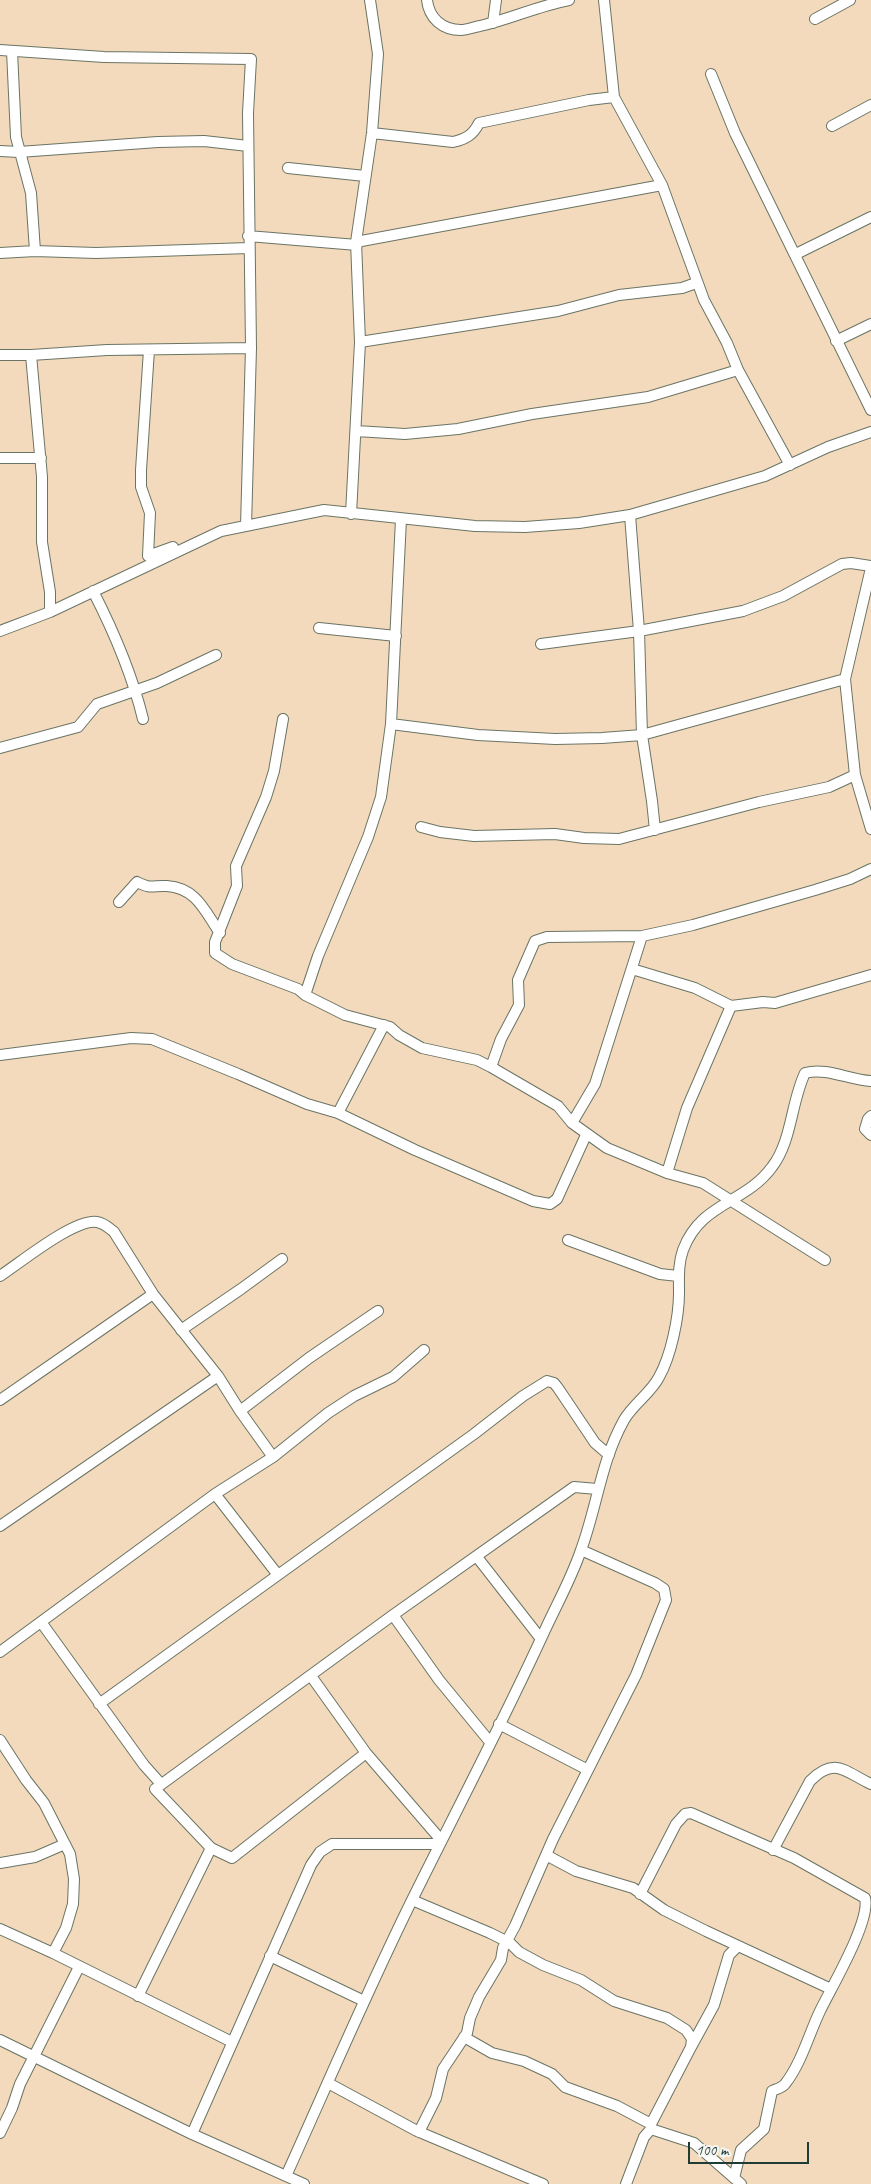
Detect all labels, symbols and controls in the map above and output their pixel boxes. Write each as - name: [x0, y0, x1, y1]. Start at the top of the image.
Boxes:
- scale bar: [691, 2132, 812, 2164]
- text: 100 m: [696, 2141, 728, 2160]

